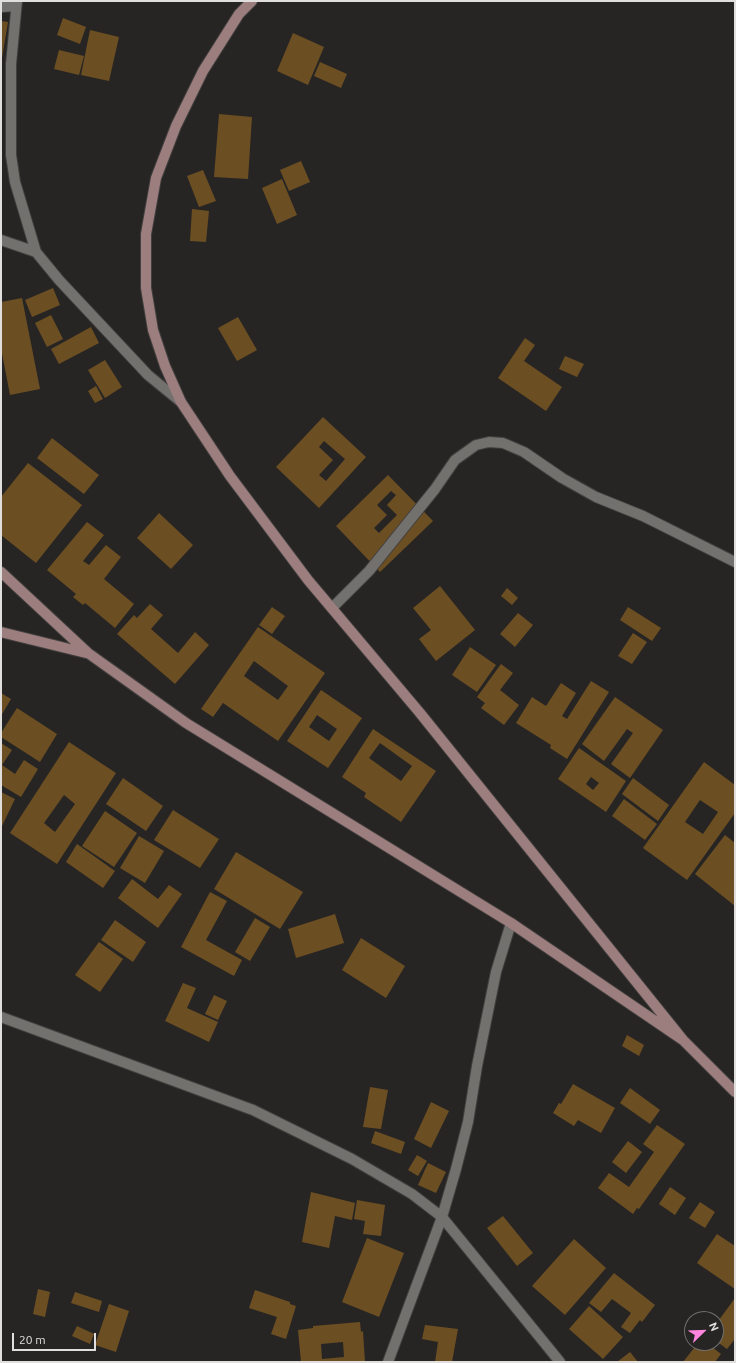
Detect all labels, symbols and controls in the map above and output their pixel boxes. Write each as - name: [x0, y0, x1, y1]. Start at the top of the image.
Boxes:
- north arrow: [684, 1311, 724, 1351]
- text: N: [707, 1321, 721, 1333]
- scale bar: [14, 1325, 98, 1351]
- text: 20 m: [19, 1333, 46, 1346]

